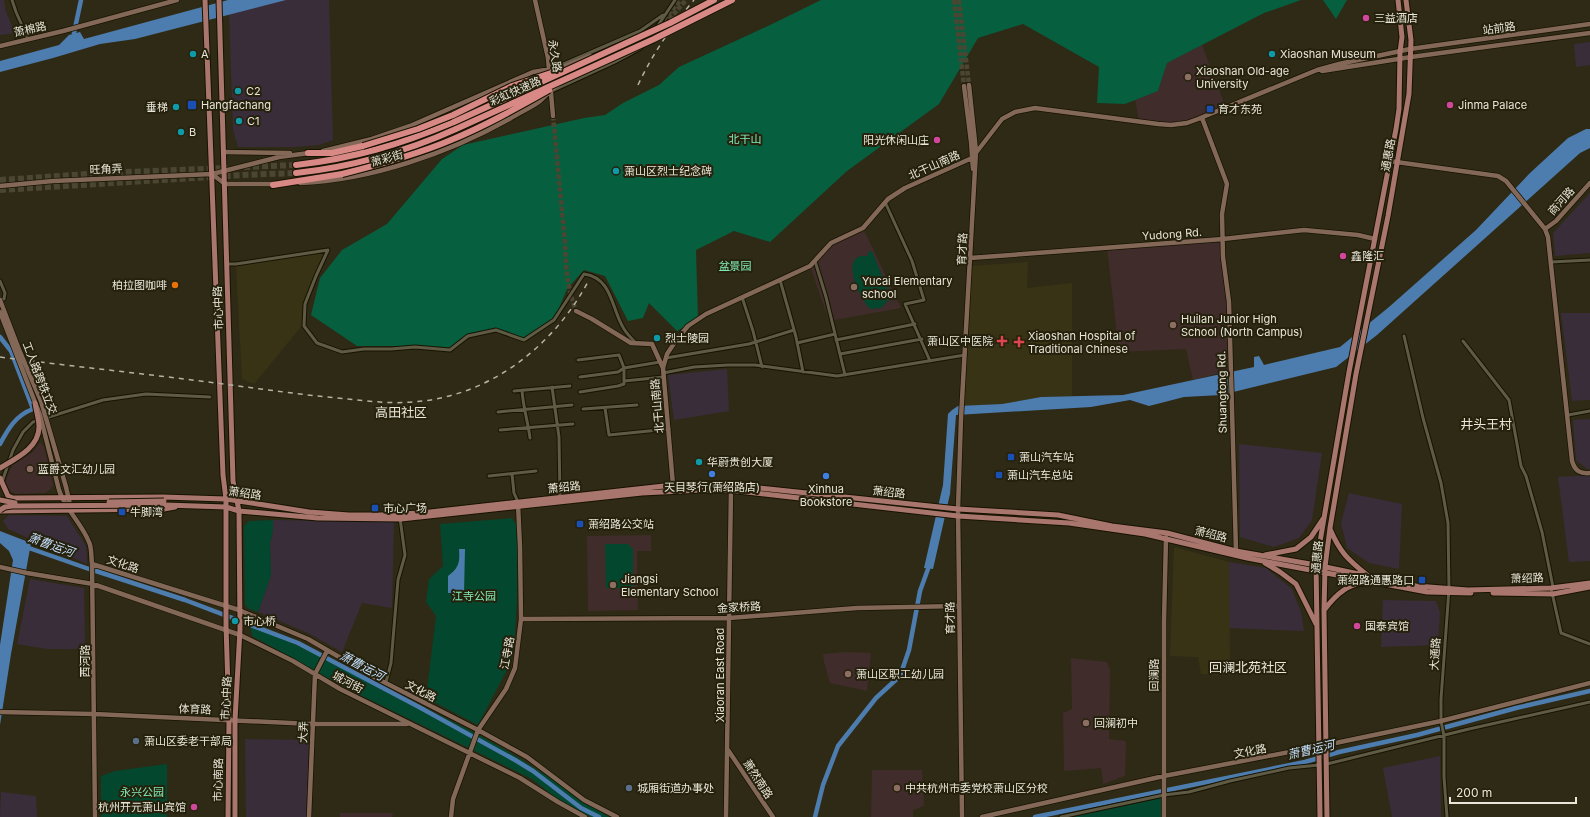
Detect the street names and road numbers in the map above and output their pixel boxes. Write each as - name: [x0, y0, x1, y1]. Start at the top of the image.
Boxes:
- street label: 萧棉路: [12, 18, 48, 40]
- street label: 站前路: [1482, 19, 1516, 37]
- street label: 永久路: [546, 39, 564, 73]
- street label: 彩虹快速路: [487, 73, 543, 109]
- street label: 通惠路: [1378, 138, 1398, 172]
- street label: 萧彩街: [369, 147, 405, 169]
- street label: 北干山南路: [906, 147, 962, 183]
- street label: 旺角弄: [89, 161, 123, 177]
- street label: 商河路: [1545, 184, 1577, 218]
- street label: Yudong Rd.: [1142, 225, 1202, 243]
- street label: 育才路: [954, 232, 970, 266]
- street label: 市心中路: [210, 286, 226, 330]
- street label: 工人路跨铁立交: [20, 340, 60, 416]
- street label: Shuangtong Rd.: [1214, 351, 1230, 433]
- street label: 北干山南路: [648, 378, 666, 434]
- street label: 萧绍路: [547, 478, 581, 496]
- street label: 萧绍路: [872, 483, 906, 501]
- street label: 萧绍路: [228, 484, 262, 502]
- street label: 萧绍路: [1193, 523, 1229, 545]
- street label: 通惠路: [1309, 540, 1325, 574]
- street label: 文化路: [105, 552, 141, 576]
- street label: 萧绍路: [1510, 570, 1544, 586]
- street label: 金家桥路: [717, 599, 761, 615]
- street label: 育才路: [943, 601, 957, 635]
- street label: Xiaoran East Road: [713, 628, 727, 722]
- street label: 江寺路: [497, 635, 517, 671]
- street label: 大通路: [1427, 637, 1443, 671]
- street label: 西河路: [78, 645, 92, 678]
- street label: 回澜路: [1147, 659, 1161, 692]
- street label: 城河街: [330, 668, 366, 696]
- street label: 市心中路: [218, 676, 234, 720]
- street label: 文化路: [403, 677, 439, 705]
- street label: 体育路: [178, 701, 212, 717]
- street label: 大弄: [295, 721, 311, 743]
- street label: 文化路: [1232, 741, 1268, 761]
- street label: 萧然南路: [740, 757, 776, 801]
- street label: 市心南路: [211, 758, 225, 802]

